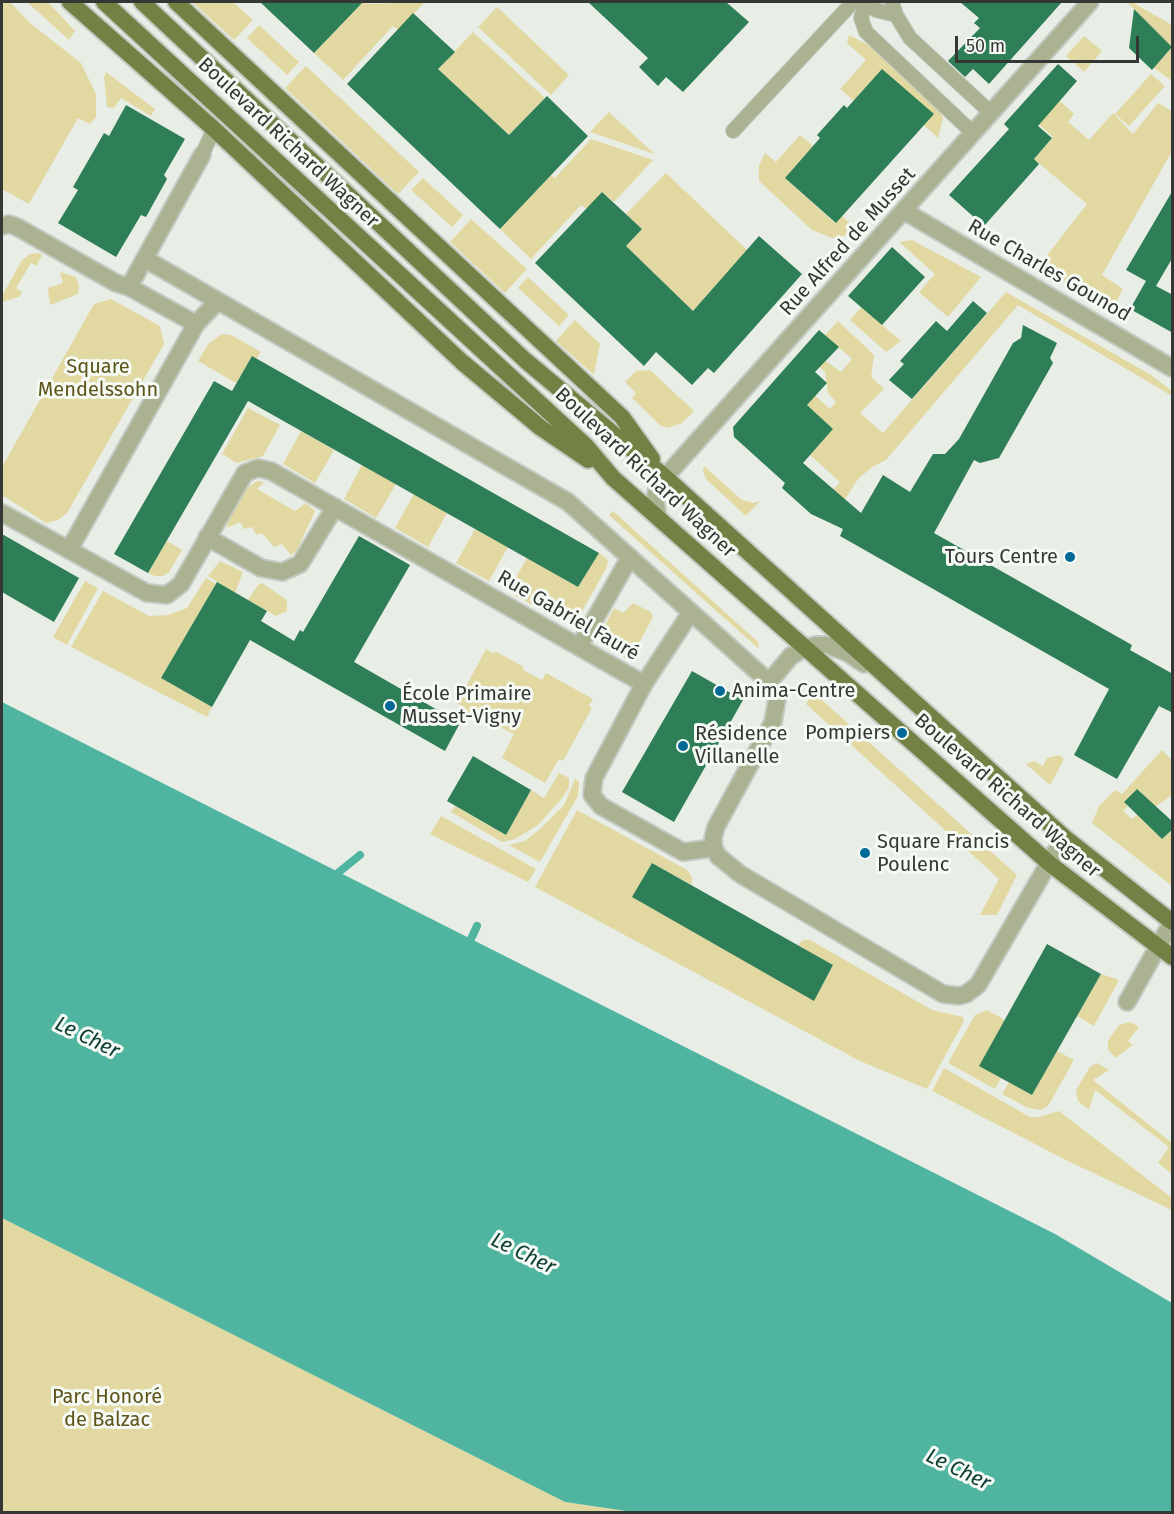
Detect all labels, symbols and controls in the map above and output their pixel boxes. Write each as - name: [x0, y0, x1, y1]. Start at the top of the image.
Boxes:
- scale bar: [958, 24, 1142, 62]
- text: 50 m: [966, 35, 1005, 57]
- street label: Boulevard Richard Wagner: [193, 53, 383, 233]
- street label: Rue Alfred de Musset: [775, 163, 921, 321]
- street label: Rue Charles Gounod: [963, 215, 1135, 327]
- park label: Square Mendelssohn: [38, 355, 158, 402]
- street label: Boulevard Richard Wagner: [550, 383, 740, 563]
- place label: Tours Centre: [945, 545, 1058, 569]
- marker: Tours Centre: [1063, 550, 1077, 564]
- street label: Rue Gabriel Fauré: [493, 566, 643, 666]
- place label: Anima-Centre: [732, 679, 855, 703]
- place label: École Primaire Musset-Vigny: [402, 682, 531, 729]
- marker: Anima-Centre: [713, 684, 727, 698]
- marker: École Primaire Musset-Vigny: [383, 699, 397, 713]
- street label: Boulevard Richard Wagner: [909, 709, 1105, 883]
- place label: Pompiers: [805, 721, 890, 745]
- place label: Résidence Villanelle: [695, 722, 787, 769]
- marker: Pompiers: [895, 726, 909, 740]
- marker: Résidence Villanelle: [676, 739, 690, 753]
- place label: Square Francis Poulenc: [877, 830, 1009, 877]
- marker: Square Francis Poulenc: [858, 846, 872, 860]
- water label: Le Cher: [51, 1012, 123, 1064]
- water label: Le Cher: [487, 1228, 559, 1280]
- park label: Parc Honoré de Balzac: [52, 1385, 162, 1432]
- water label: Le Cher: [922, 1444, 994, 1496]

